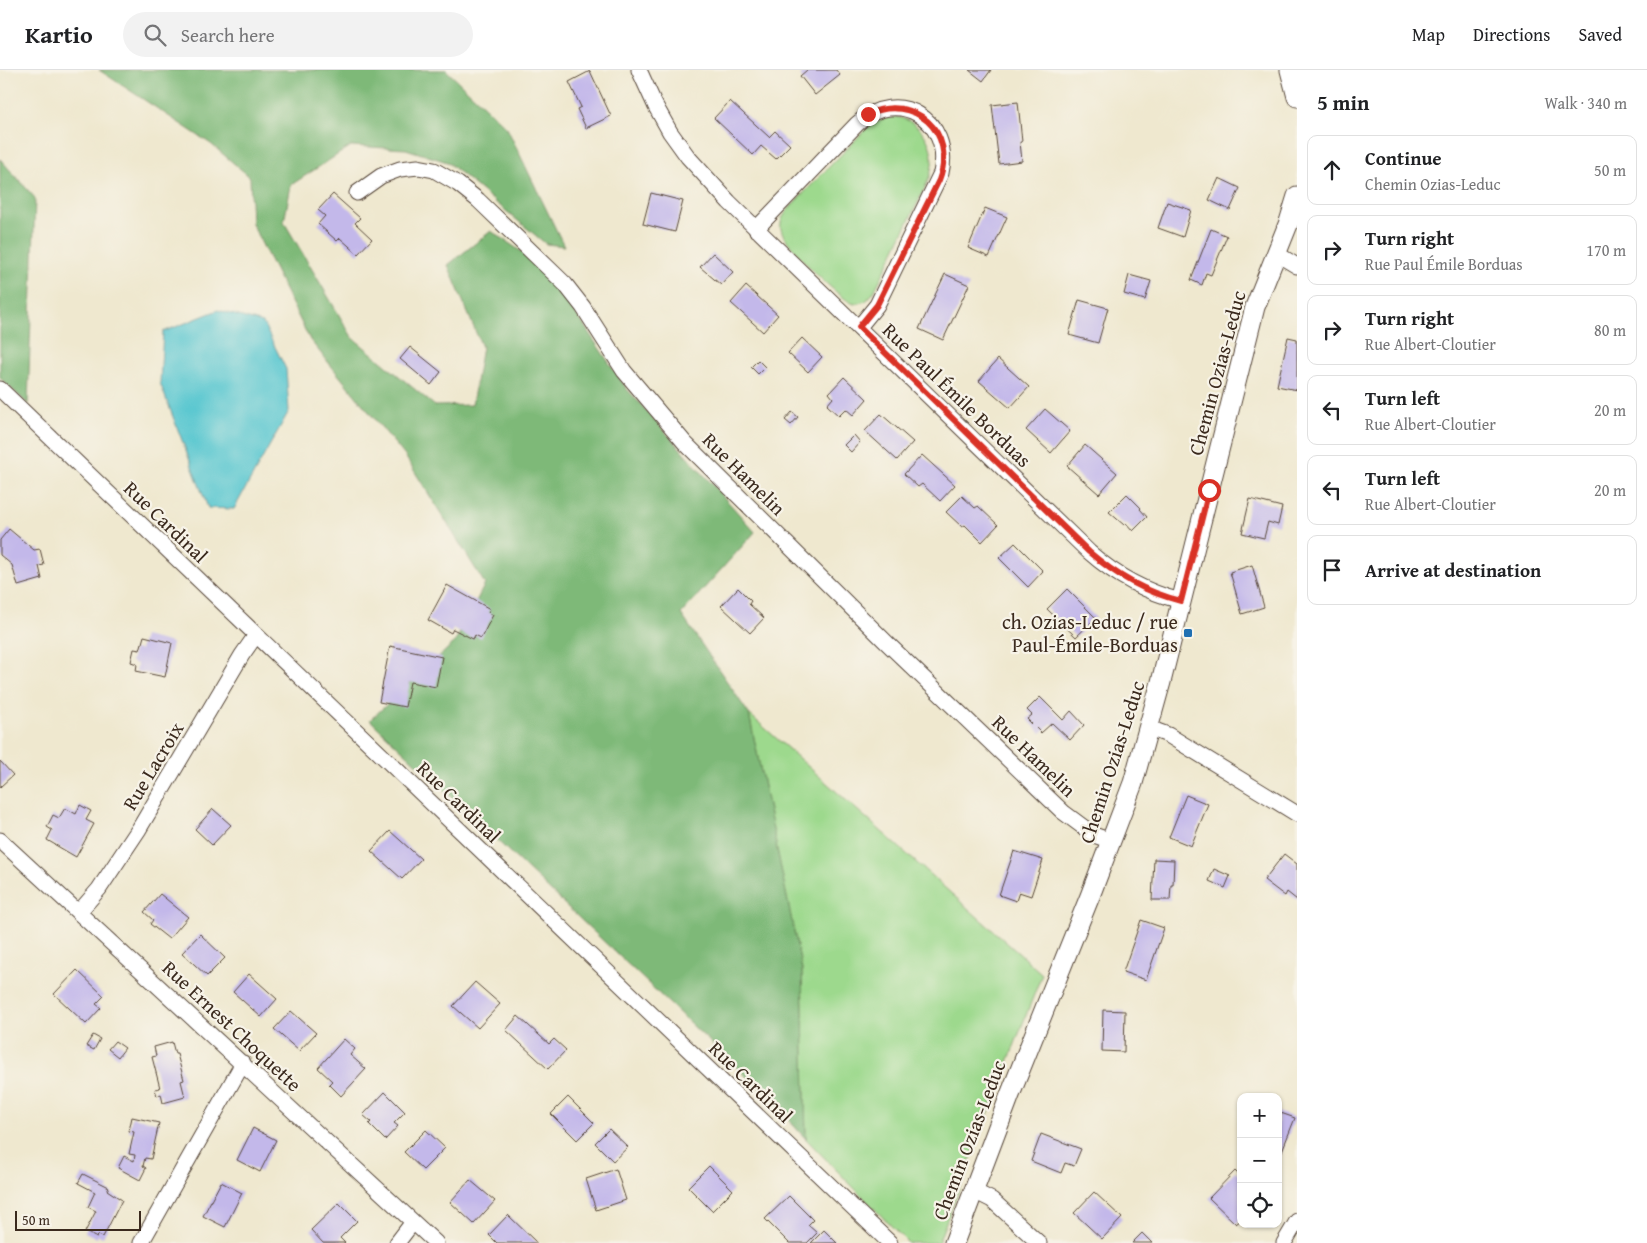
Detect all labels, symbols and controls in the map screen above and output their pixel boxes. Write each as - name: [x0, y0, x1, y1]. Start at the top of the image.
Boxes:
- search box: [123, 12, 473, 57]
- text: Kartio: [25, 17, 93, 52]
- icon: search: [141, 21, 169, 49]
- text: Search here: [181, 21, 275, 49]
- text: Map: [1412, 21, 1445, 48]
- text: Directions: [1473, 21, 1550, 48]
- text: Saved: [1578, 21, 1622, 48]
- text: 5 min: [1317, 87, 1369, 118]
- text: Walk · 340 m: [1544, 91, 1627, 115]
- route end: [857, 103, 880, 126]
- text: Continue: [1365, 144, 1442, 172]
- icon: ahead: [1318, 156, 1346, 184]
- text: 50 m: [1594, 158, 1626, 182]
- text: Chemin Ozias-Leduc: [1365, 172, 1500, 196]
- text: Turn right: [1365, 224, 1454, 252]
- icon: right: [1318, 236, 1346, 264]
- text: 170 m: [1586, 238, 1626, 262]
- text: Rue Paul Émile Borduas: [1365, 252, 1523, 276]
- street label: Chemin Ozias-Leduc: [1181, 287, 1252, 458]
- text: Turn right: [1365, 304, 1454, 332]
- street label: Rue Paul Émile Borduas: [876, 316, 1038, 474]
- icon: right: [1318, 316, 1346, 344]
- text: 80 m: [1594, 318, 1626, 342]
- text: Rue Albert-Cloutier: [1365, 332, 1496, 356]
- text: Turn left: [1365, 384, 1440, 412]
- icon: left: [1318, 396, 1346, 424]
- text: 20 m: [1594, 398, 1626, 422]
- text: Rue Albert-Cloutier: [1365, 412, 1496, 436]
- street label: Rue Hamelin: [696, 426, 792, 522]
- text: Turn left: [1365, 464, 1440, 492]
- street label: Rue Cardinal: [118, 474, 215, 570]
- icon: left: [1318, 476, 1346, 504]
- text: 20 m: [1594, 478, 1626, 502]
- route start: [1198, 479, 1221, 502]
- text: Rue Albert-Cloutier: [1365, 492, 1496, 516]
- icon: arrive: [1318, 556, 1346, 584]
- text: Arrive at destination: [1365, 556, 1541, 584]
- place label: ch. Ozias-Leduc / rue Paul-Émile-Borduas: [1002, 607, 1178, 659]
- marker: ch. Ozias-Leduc / rue Paul-Émile-Borduas: [1182, 627, 1194, 639]
- street label: Chemin Ozias-Leduc: [1072, 677, 1152, 847]
- street label: Rue Hamelin: [986, 708, 1083, 803]
- street label: Rue Lacroix: [115, 716, 191, 815]
- street label: Rue Cardinal: [411, 754, 508, 850]
- street label: Rue Ernest Choquette: [156, 953, 308, 1098]
- street label: Rue Cardinal: [703, 1034, 800, 1130]
- street label: Chemin Ozias-Leduc: [925, 1055, 1012, 1224]
- map controls: [1237, 1093, 1282, 1228]
- button: +: [1237, 1093, 1282, 1138]
- button: −: [1237, 1138, 1282, 1183]
- button: locate: [1237, 1183, 1282, 1228]
- scale bar: [15, 1208, 141, 1231]
- text: 50 m: [22, 1210, 50, 1230]

